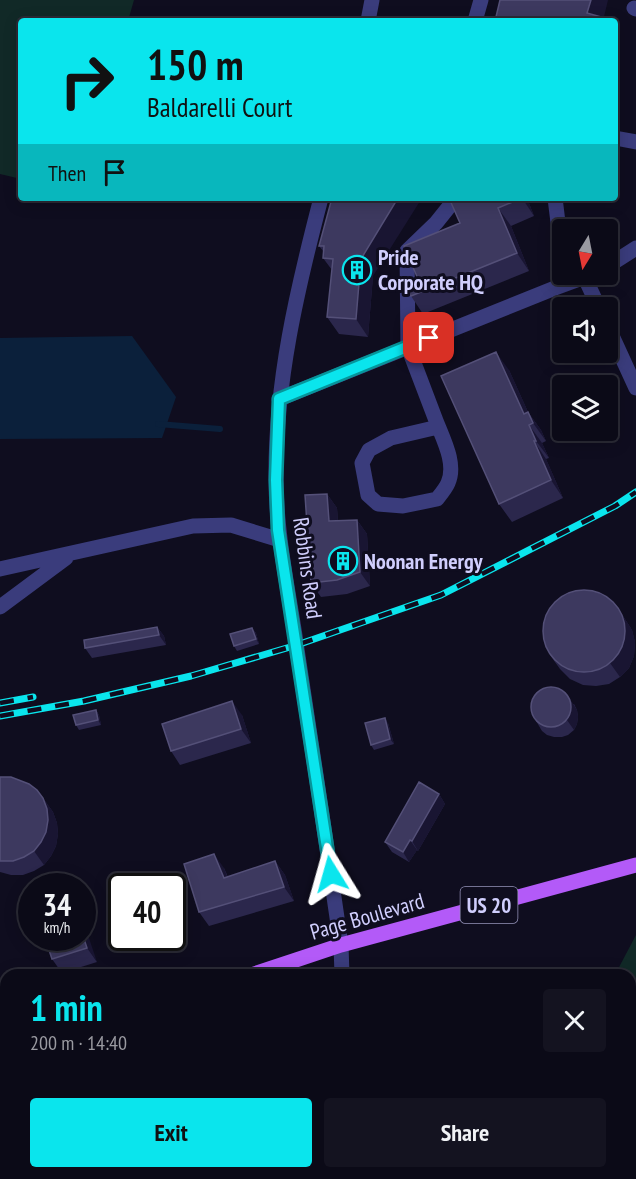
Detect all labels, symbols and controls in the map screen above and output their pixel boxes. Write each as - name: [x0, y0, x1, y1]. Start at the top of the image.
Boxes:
- text: 150 m: [147, 37, 244, 92]
- icon: right: [48, 42, 126, 120]
- text: Baldarelli Court: [147, 90, 292, 124]
- icon: arrive: [98, 156, 131, 189]
- text: Then: [48, 159, 86, 187]
- north arrow: [552, 219, 618, 285]
- map controls: [552, 219, 618, 441]
- place label: Pride Corporate HQ: [378, 243, 484, 296]
- building icon: Pride Corporate HQ: [341, 254, 373, 286]
- button: sound: [552, 297, 618, 363]
- pin: [403, 312, 454, 363]
- icon: arrive: [412, 321, 445, 354]
- button: layers: [552, 375, 618, 441]
- street label: Robbins Road: [287, 515, 329, 621]
- building icon: Noonan Energy: [327, 545, 359, 577]
- place label: Noonan Energy: [364, 547, 484, 575]
- position arrow: [299, 842, 363, 906]
- speed limit sign: 40: [108, 873, 186, 951]
- text: 34: [43, 885, 71, 924]
- street label: Page Boulevard: [307, 886, 427, 946]
- road number: US 20: [460, 887, 518, 923]
- text: km/h: [44, 918, 70, 937]
- text: 1 min: [30, 984, 103, 1031]
- button: close: [543, 989, 606, 1052]
- text: 200 m · 14:40: [30, 1030, 127, 1056]
- button: Exit: [30, 1098, 312, 1167]
- button: Share: [324, 1098, 606, 1167]

